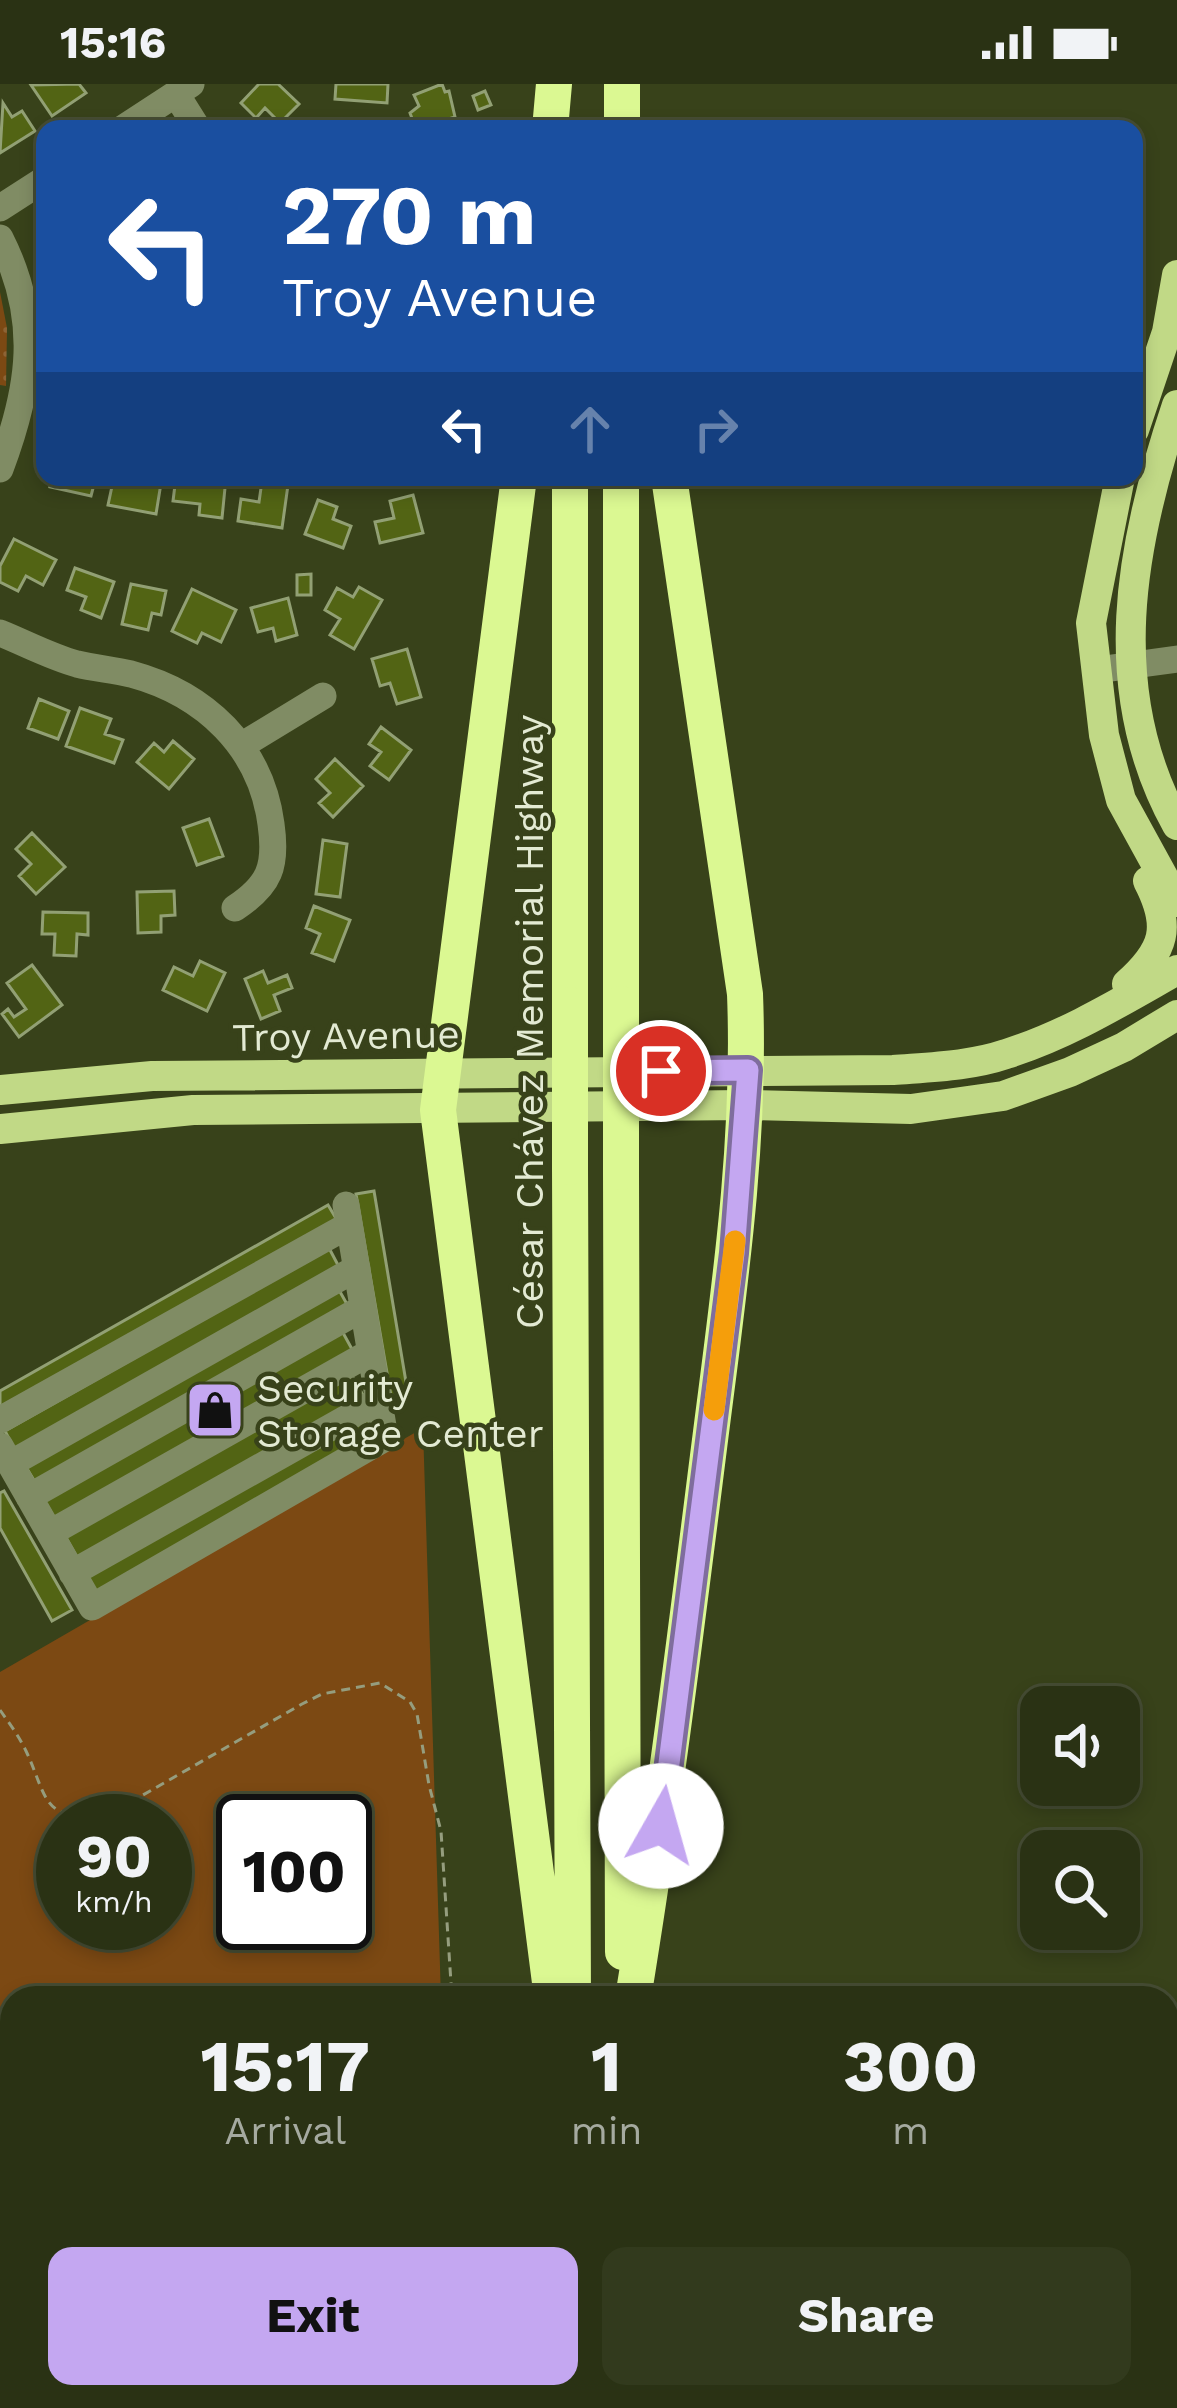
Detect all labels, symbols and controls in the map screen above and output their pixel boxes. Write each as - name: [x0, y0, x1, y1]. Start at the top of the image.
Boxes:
- text: 15:16: [60, 16, 166, 69]
- text: 270 m: [282, 166, 537, 264]
- icon: left: [84, 168, 240, 324]
- text: Troy Avenue: [282, 266, 597, 329]
- icon: left: [431, 396, 497, 462]
- icon: ahead: [557, 396, 623, 462]
- icon: right: [683, 396, 749, 462]
- street label: César Chávez Memorial Highway: [507, 715, 552, 1329]
- street label: Troy Avenue: [232, 1011, 460, 1060]
- pin: [610, 1020, 712, 1122]
- icon: arrive: [628, 1038, 694, 1104]
- place label: Security Storage Center: [257, 1366, 544, 1456]
- shop icon: Security Storage Center: [184, 1379, 246, 1441]
- map controls: [1020, 1686, 1140, 1950]
- button: sound: [1020, 1686, 1140, 1806]
- position arrow: [598, 1763, 724, 1889]
- speed limit sign: 100: [216, 1794, 372, 1950]
- text: 90: [76, 1821, 152, 1892]
- button: search: [1020, 1830, 1140, 1950]
- text: km/h: [75, 1884, 153, 1919]
- text: 15:17: [201, 2024, 370, 2108]
- text: 1: [591, 2024, 622, 2108]
- text: 300: [843, 2024, 978, 2108]
- text: Arrival: [224, 2108, 346, 2153]
- text: min: [571, 2108, 642, 2153]
- text: m: [892, 2108, 929, 2153]
- button: Exit: [48, 2247, 578, 2385]
- button: Share: [602, 2247, 1131, 2385]

